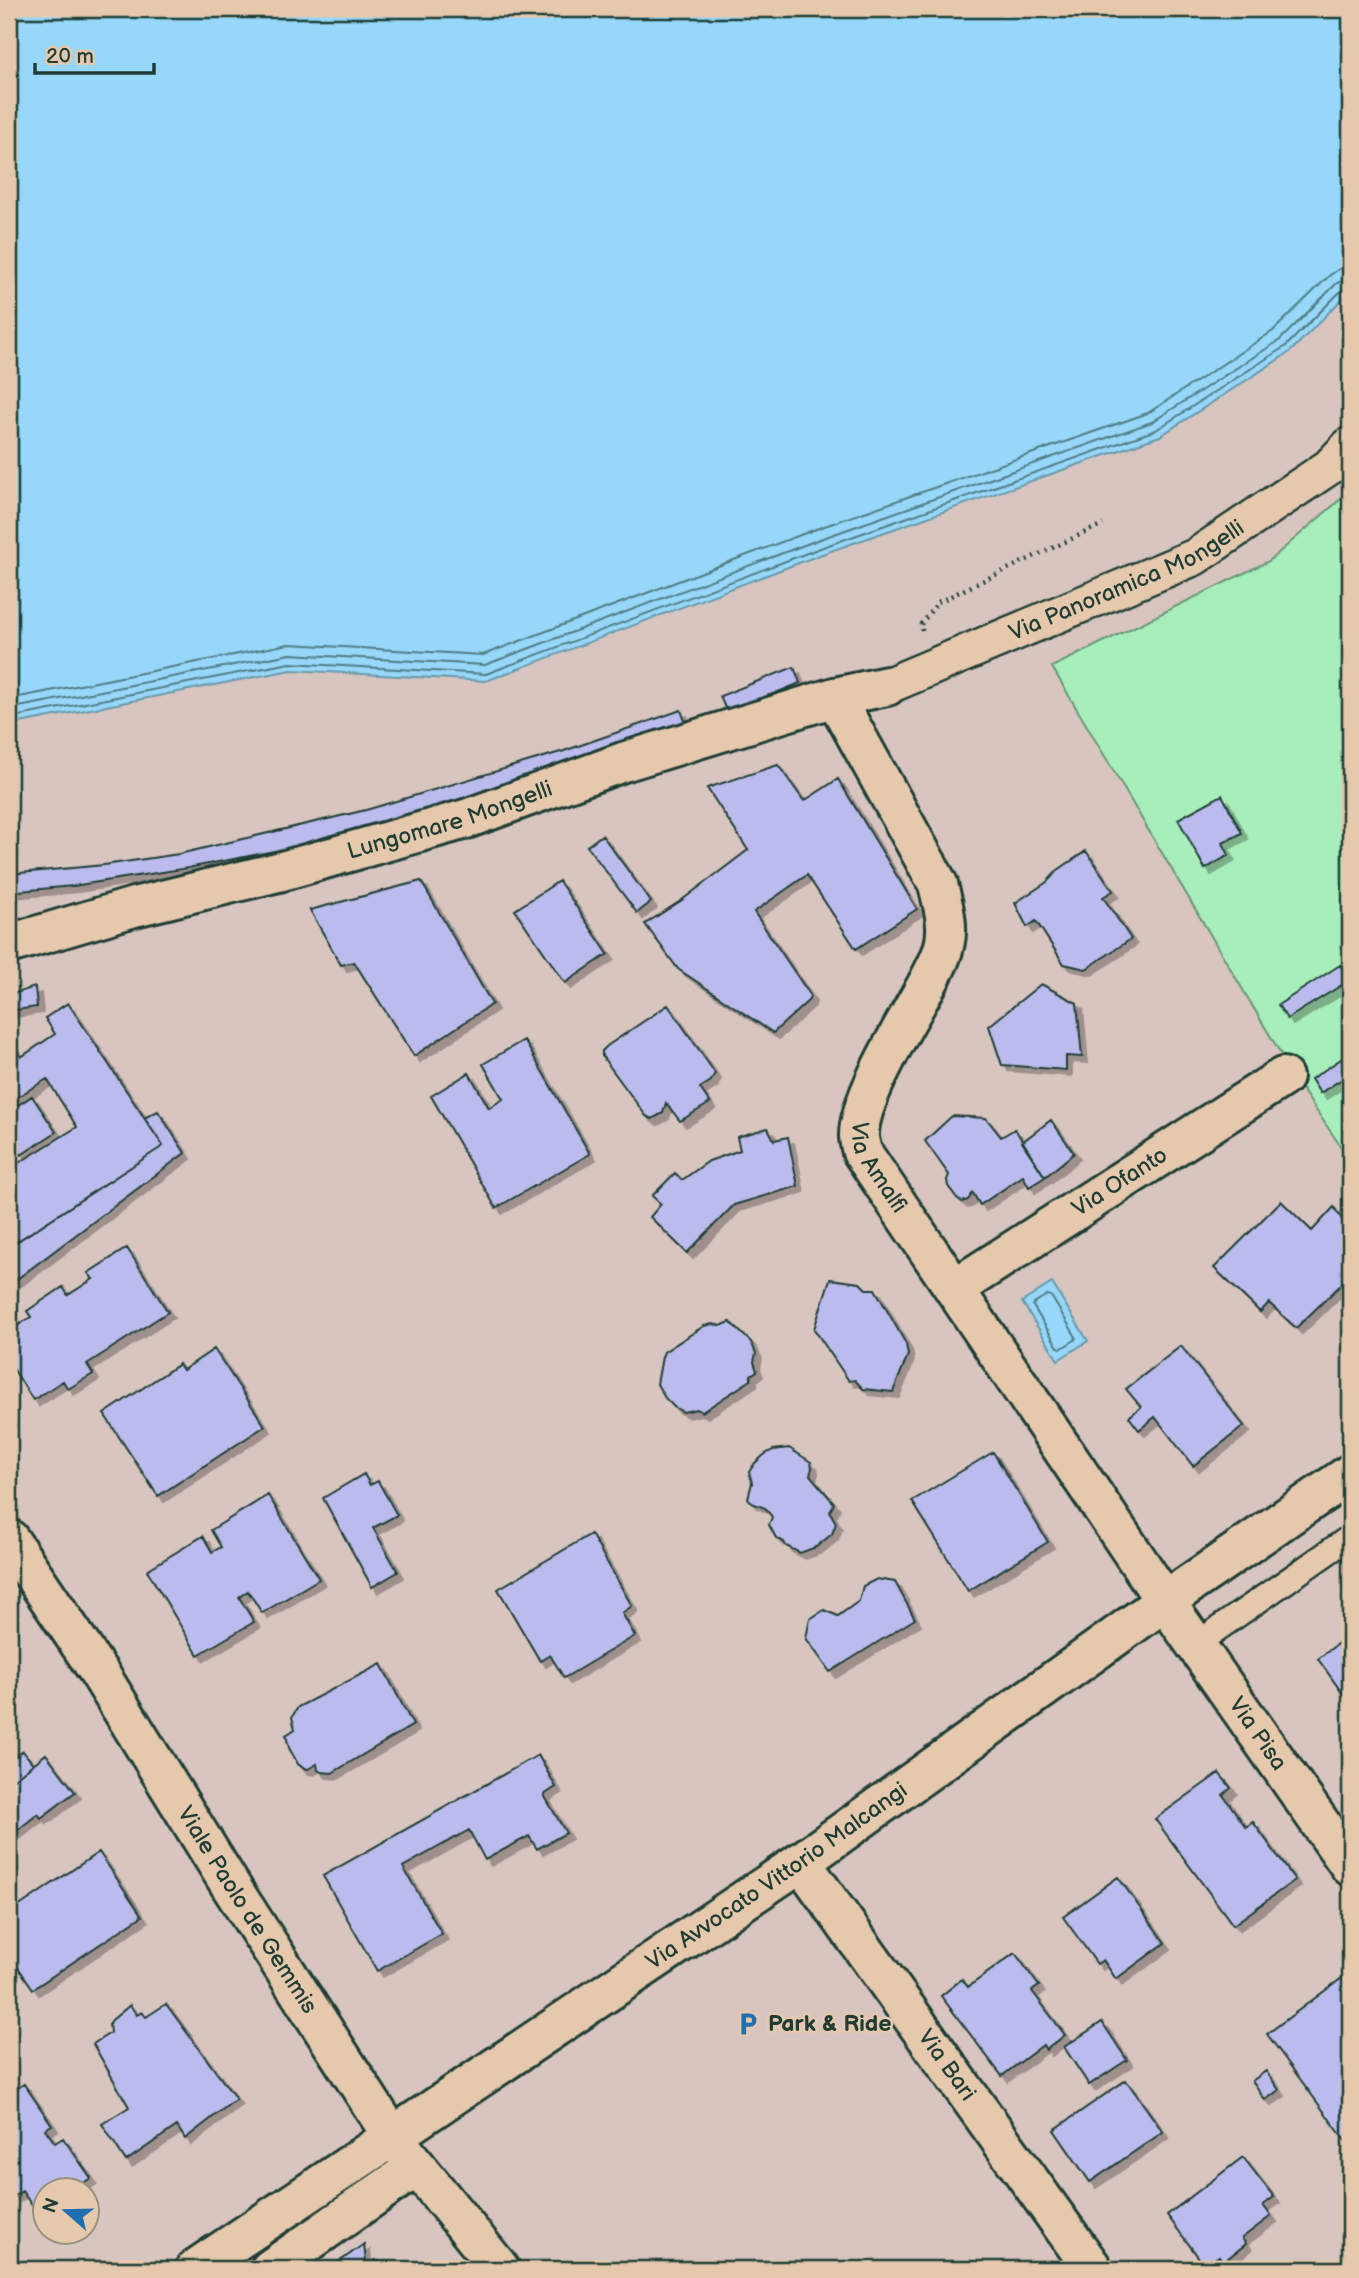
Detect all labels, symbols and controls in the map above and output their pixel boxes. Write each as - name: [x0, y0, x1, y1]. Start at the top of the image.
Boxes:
- scale bar: [35, 32, 154, 76]
- text: 20 m: [46, 44, 94, 69]
- street label: Via Panoramica Mongelli: [1005, 514, 1250, 647]
- street label: Lungomare Mongelli: [344, 775, 556, 866]
- street label: Via Amalfi: [845, 1120, 913, 1218]
- street label: Via Ofanto: [1067, 1141, 1173, 1223]
- street label: Via Pisa: [1222, 1692, 1293, 1776]
- street label: Via Avvocato Vittorio Malcangi: [641, 1776, 913, 1976]
- street label: Viale Paolo de Gemmis: [171, 1801, 323, 2019]
- parking icon: Park & Ride: [734, 2010, 762, 2038]
- place label: Park & Ride: [768, 2010, 892, 2038]
- street label: Via Bari: [912, 2024, 982, 2106]
- north arrow: [32, 2176, 102, 2246]
- text: N: [38, 2195, 65, 2216]

